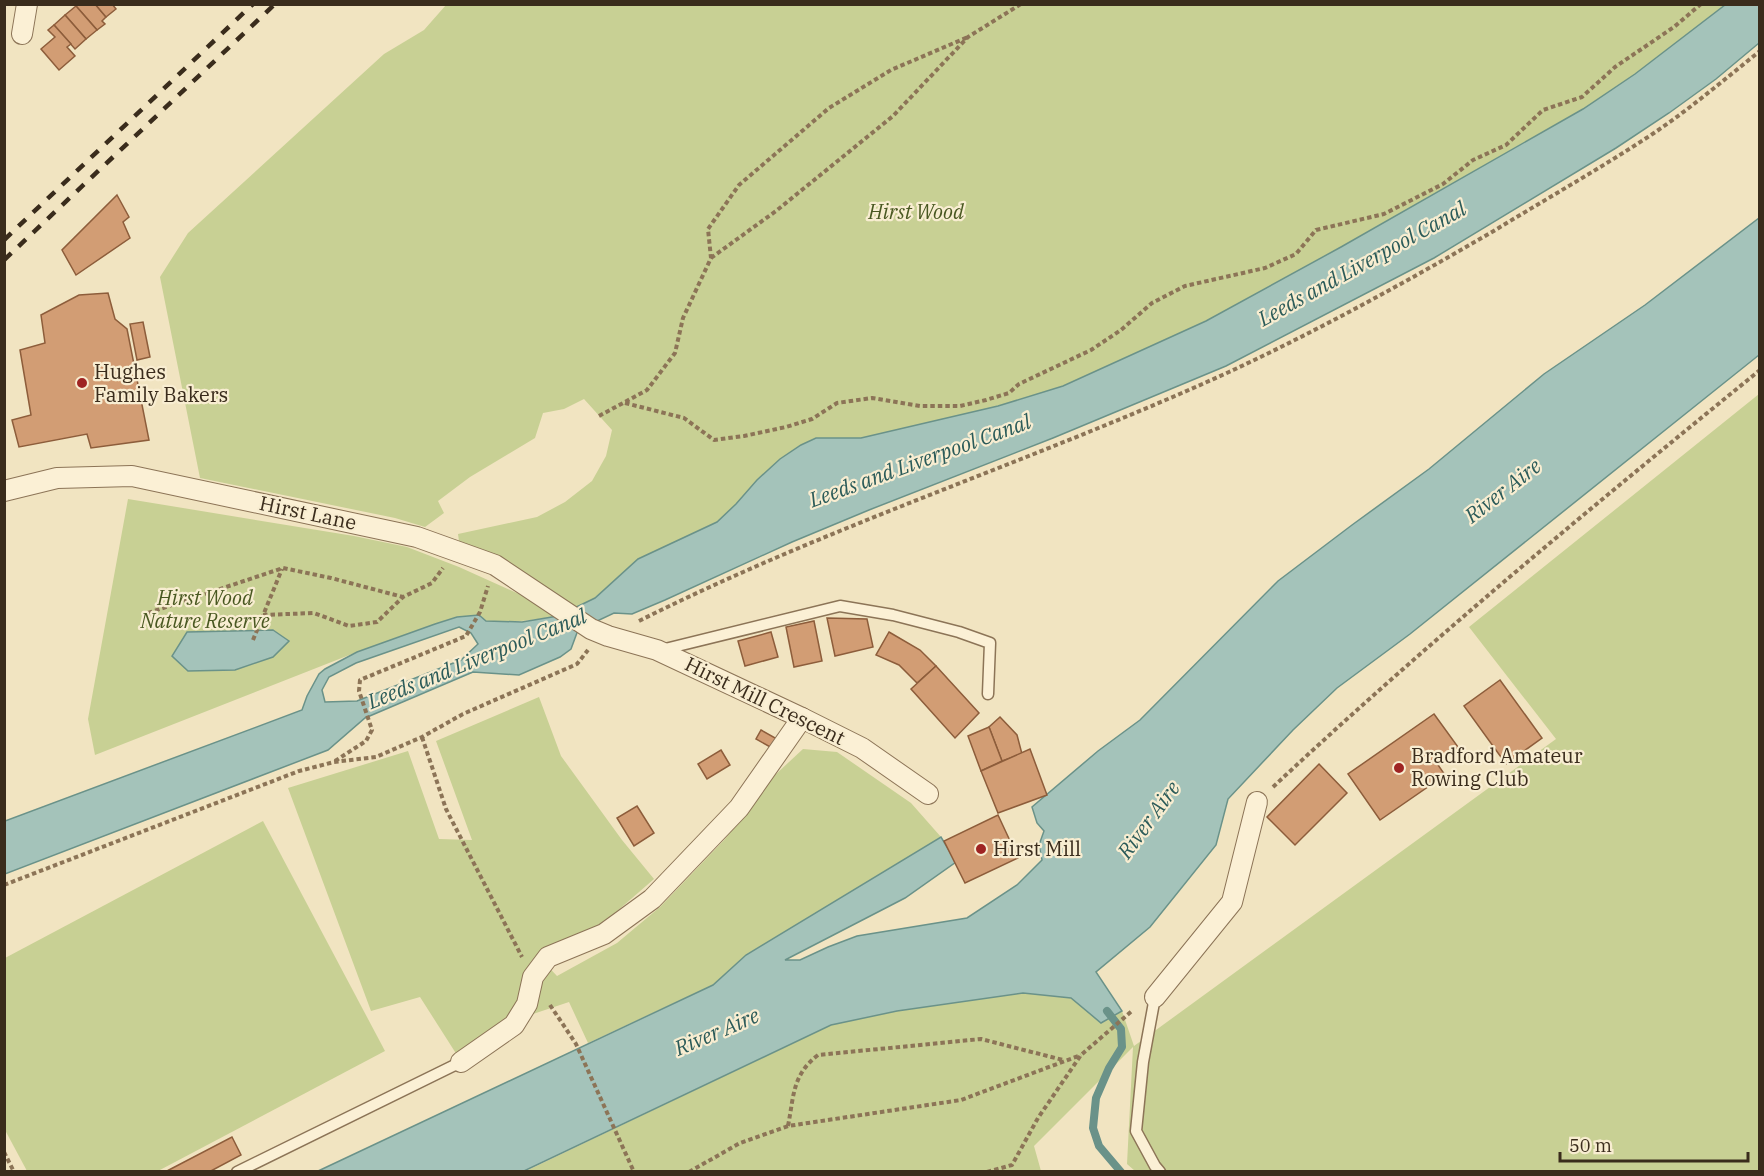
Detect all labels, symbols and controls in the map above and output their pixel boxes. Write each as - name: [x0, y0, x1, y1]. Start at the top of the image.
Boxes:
- water label: Leeds and Liverpool Canal: [1252, 194, 1472, 333]
- park label: Hirst Wood: [867, 198, 965, 225]
- place label: Hughes Family Bakers: [94, 358, 228, 408]
- marker: Hughes Family Bakers: [75, 376, 89, 390]
- water label: Leeds and Liverpool Canal: [804, 407, 1035, 514]
- water label: River Aire: [1458, 451, 1547, 529]
- street label: Hirst Lane: [257, 489, 359, 536]
- park label: Hirst Wood Nature Reserve: [139, 584, 270, 634]
- water label: Leeds and Liverpool Canal: [362, 601, 591, 715]
- street label: Hirst Mill Crescent: [681, 650, 850, 751]
- place label: Bradford Amateur Rowing Club: [1411, 742, 1583, 792]
- marker: Bradford Amateur Rowing Club: [1392, 761, 1406, 775]
- water label: River Aire: [1110, 774, 1186, 865]
- place label: Hirst Mill: [993, 835, 1081, 862]
- marker: Hirst Mill: [974, 842, 988, 856]
- water label: River Aire: [669, 1000, 764, 1062]
- scale bar: [1560, 1125, 1748, 1163]
- text: 50 m: [1569, 1134, 1612, 1157]

